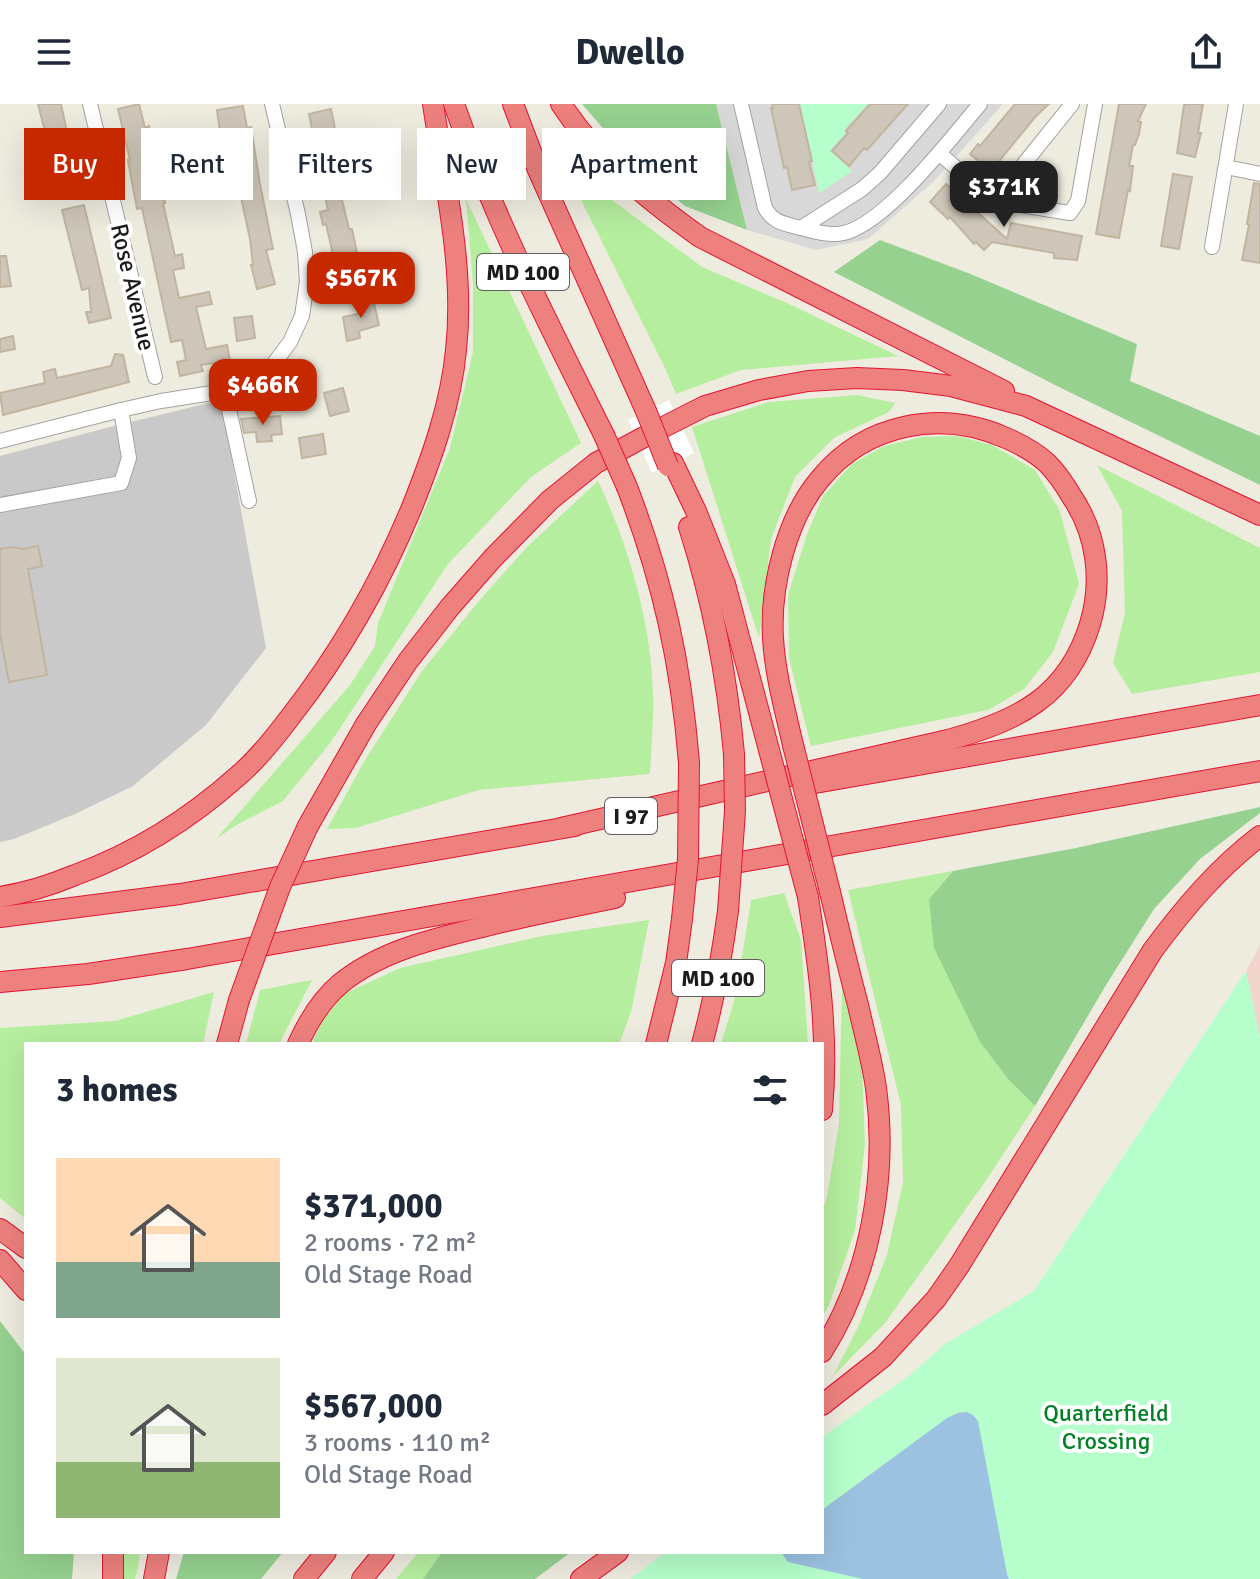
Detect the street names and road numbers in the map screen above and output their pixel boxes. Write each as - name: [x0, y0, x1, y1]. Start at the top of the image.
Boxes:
- street label: Rose Avenue: [104, 221, 162, 353]
- road number: MD 100: [477, 254, 569, 290]
- road number: I 97: [605, 798, 657, 834]
- road number: MD 100: [672, 960, 764, 996]

